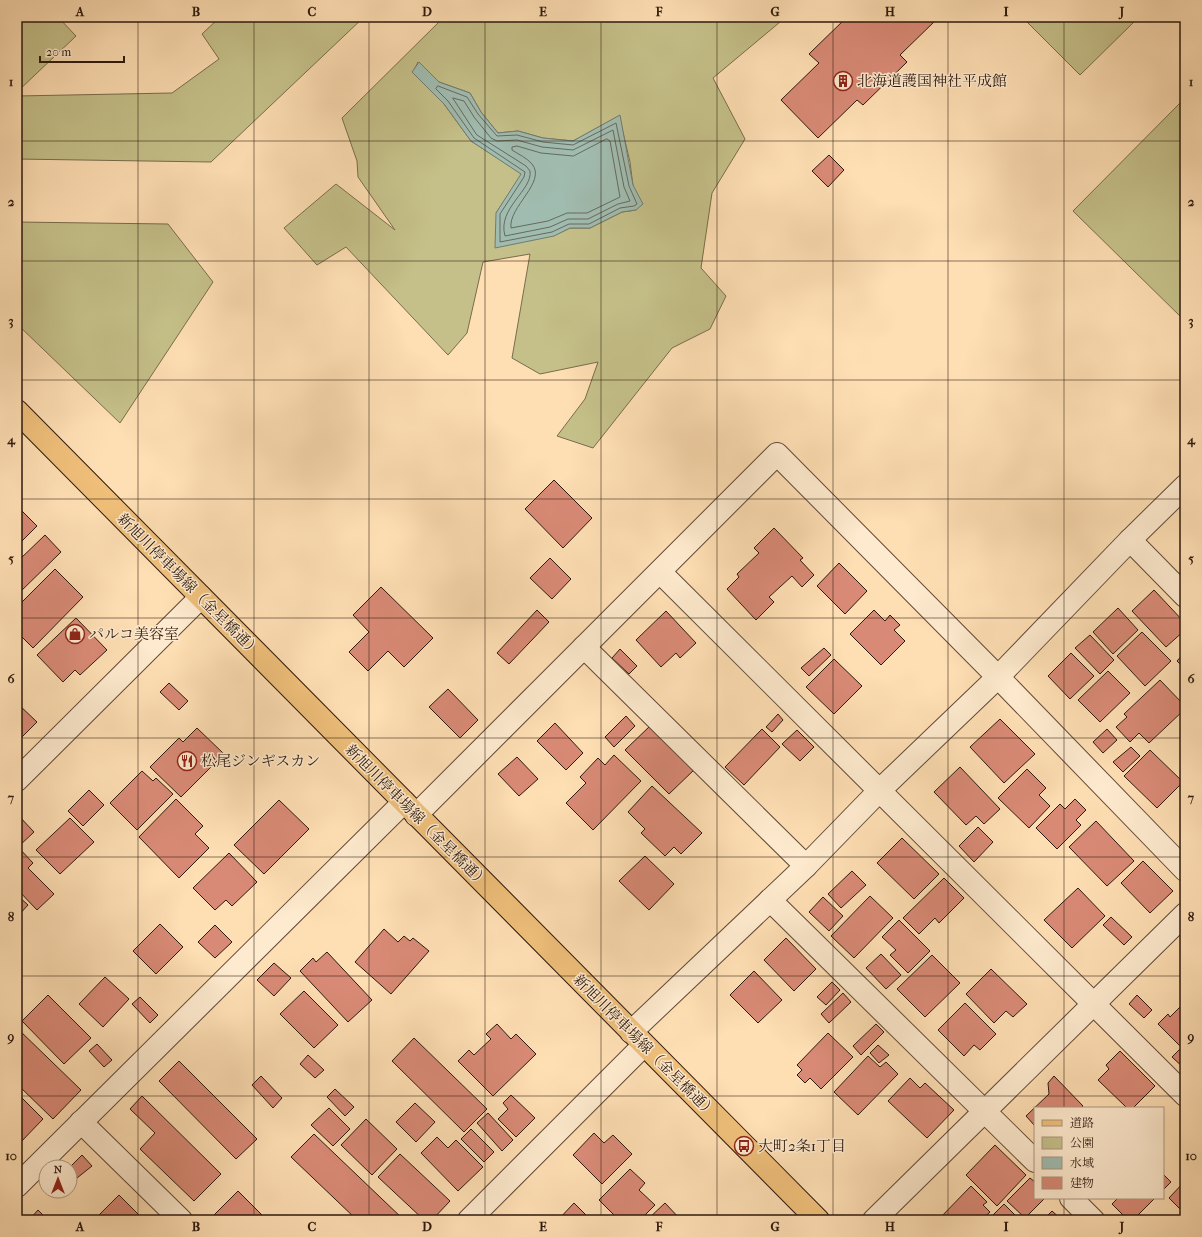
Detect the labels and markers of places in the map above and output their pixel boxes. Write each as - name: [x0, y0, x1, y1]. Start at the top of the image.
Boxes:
- building icon: 北海道護国神社平成館: [832, 70, 854, 92]
- place label: 北海道護国神社平成館: [857, 72, 1007, 90]
- shop icon: パルコ美容室: [64, 623, 86, 645]
- place label: パルコ美容室: [89, 625, 179, 643]
- restaurant icon: 松尾ジンギスカン: [176, 750, 198, 772]
- place label: 松尾ジンギスカン: [201, 752, 320, 770]
- bus stop icon: 大町2条1丁目: [733, 1135, 755, 1157]
- place label: 大町2条1丁目: [758, 1137, 846, 1155]

